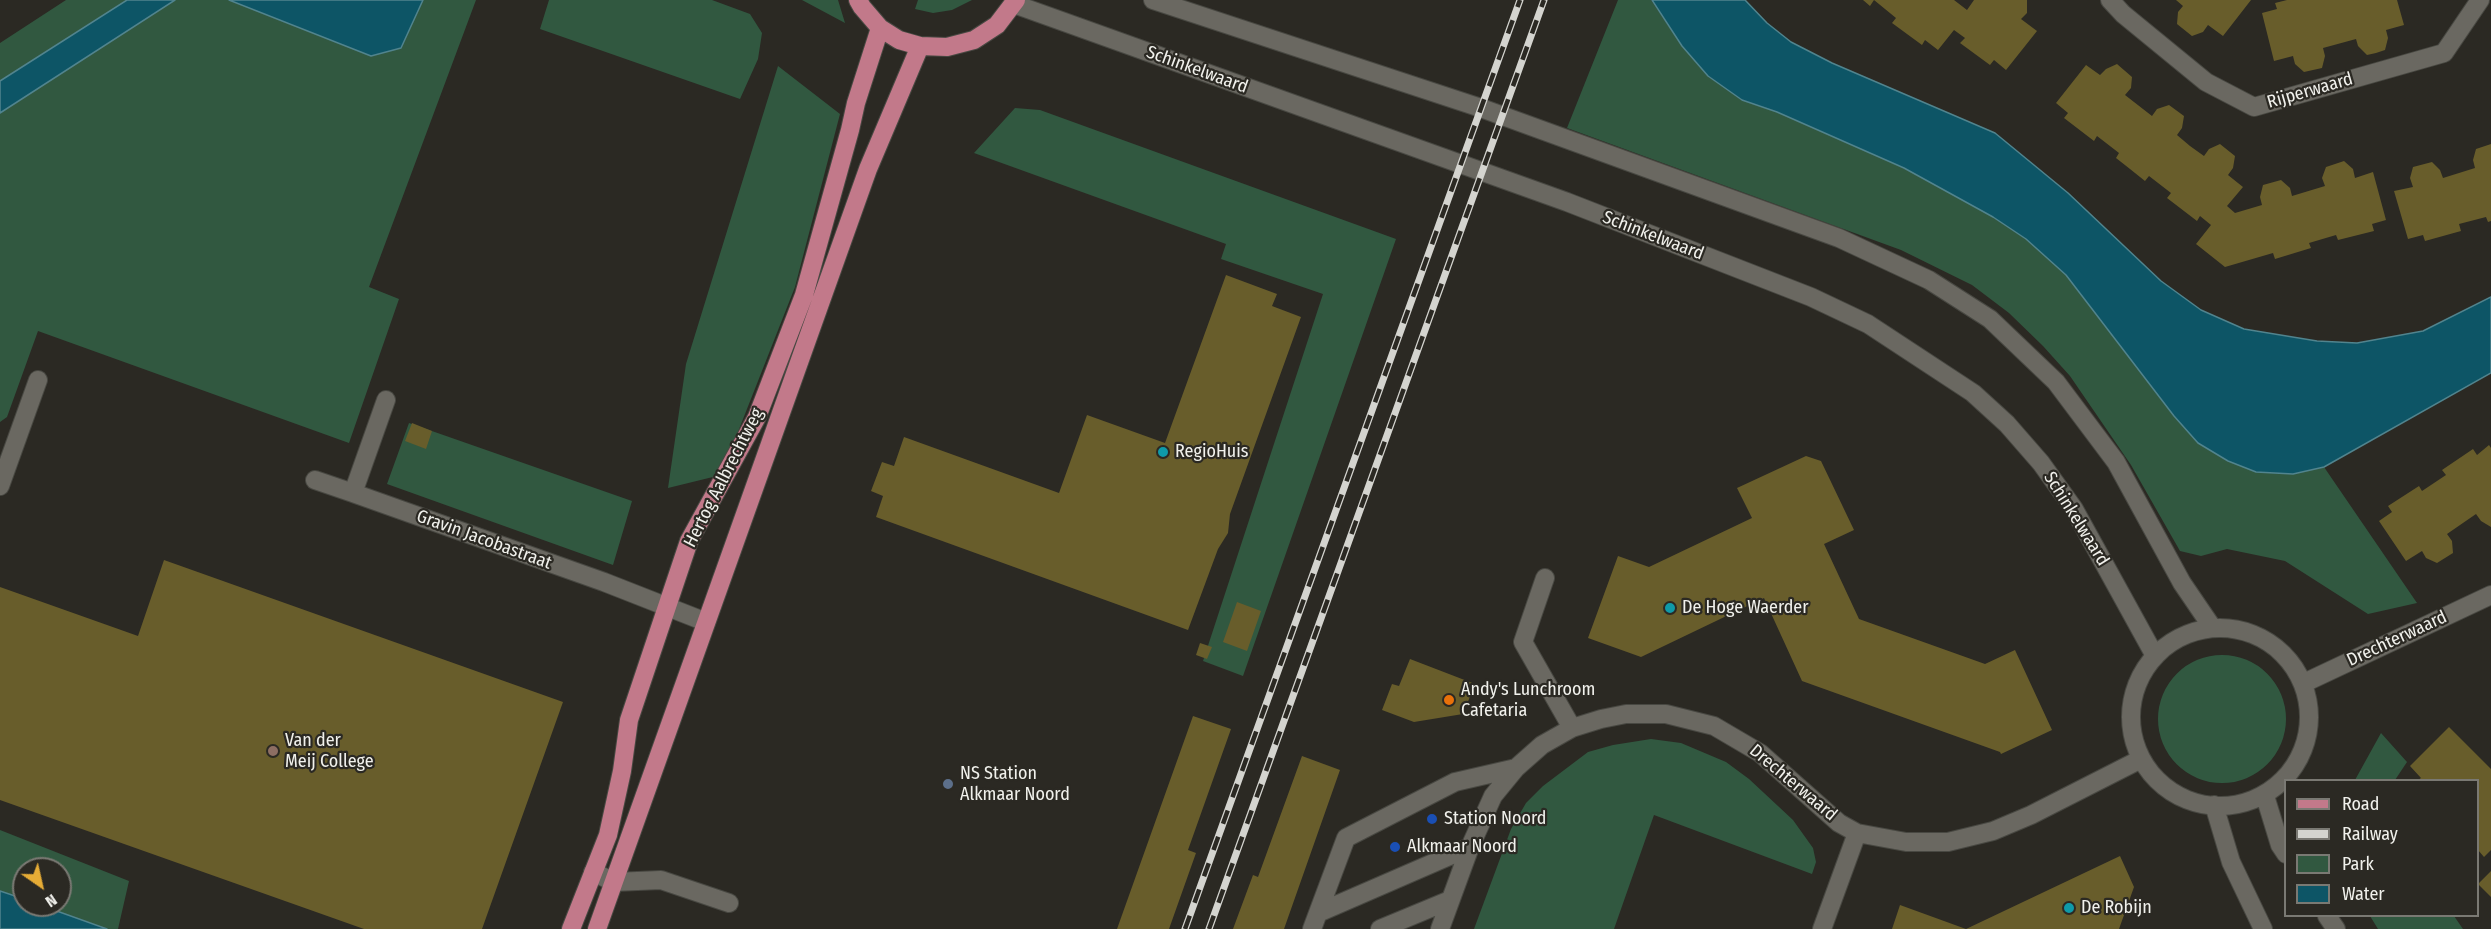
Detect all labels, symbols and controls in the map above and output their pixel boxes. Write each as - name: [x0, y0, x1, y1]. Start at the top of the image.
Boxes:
- street label: Schinkelwaard: [1143, 42, 1251, 98]
- street label: Rijperwaard: [2265, 68, 2355, 114]
- street label: Schinkelwaard: [1599, 207, 1707, 265]
- street label: Hertog Aalbrechtweg: [680, 405, 768, 551]
- place label: RegioHuis: [1175, 441, 1248, 463]
- marker: RegioHuis: [1156, 445, 1170, 459]
- street label: Schinkelwaard: [2039, 468, 2113, 570]
- street label: Gravin Jacobastraat: [413, 506, 555, 574]
- place label: De Hoge Waerder: [1682, 597, 1809, 619]
- marker: De Hoge Waerder: [1663, 601, 1677, 615]
- street label: Drechterwaard: [2344, 606, 2450, 672]
- place label: Andy's Lunchroom Cafetaria: [1461, 679, 1595, 722]
- marker: Andy's Lunchroom Cafetaria: [1442, 693, 1456, 707]
- place label: Van der Meij College: [285, 730, 374, 772]
- street label: Drechterwaard: [1745, 740, 1841, 826]
- marker: Van der Meij College: [266, 744, 280, 758]
- place label: NS Station Alkmaar Noord: [960, 763, 1070, 806]
- marker: NS Station Alkmaar Noord: [941, 777, 955, 791]
- legend: [2284, 779, 2479, 917]
- text: Road: [2342, 793, 2379, 815]
- place label: Station Noord: [1444, 808, 1546, 830]
- marker: Station Noord: [1425, 812, 1439, 826]
- text: Railway: [2342, 823, 2398, 845]
- place label: Alkmaar Noord: [1407, 836, 1517, 858]
- marker: Alkmaar Noord: [1388, 840, 1402, 854]
- text: Park: [2342, 853, 2374, 875]
- north arrow: [12, 857, 72, 917]
- text: Water: [2342, 883, 2385, 905]
- text: N: [42, 890, 61, 911]
- place label: De Robijn: [2081, 897, 2152, 919]
- marker: De Robijn: [2062, 901, 2076, 915]

